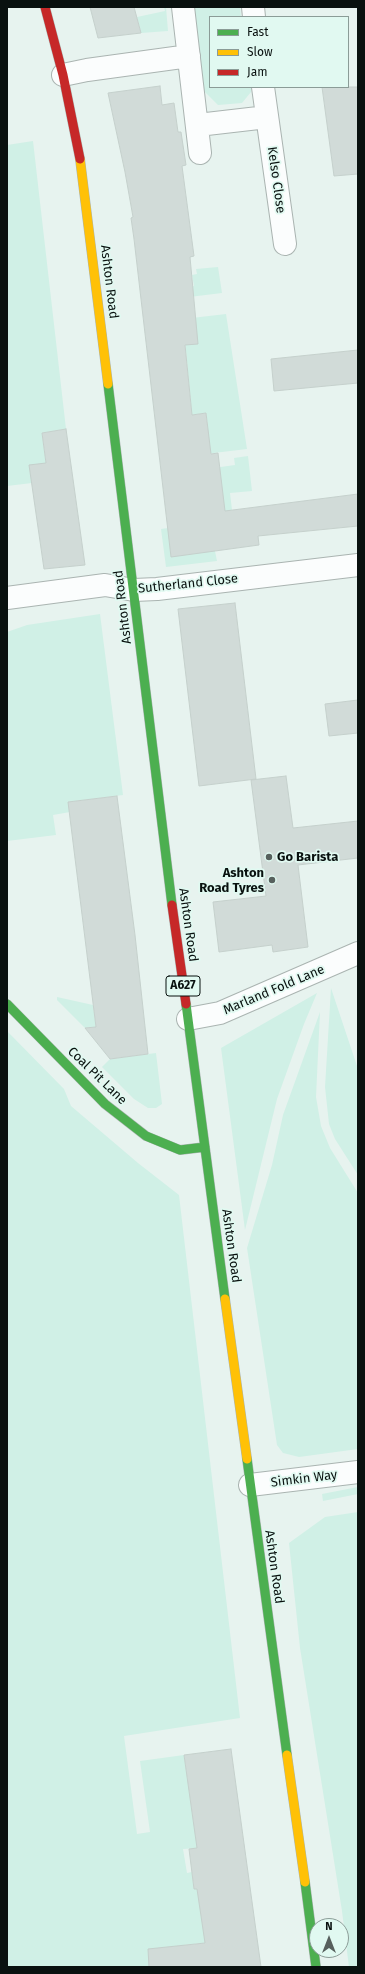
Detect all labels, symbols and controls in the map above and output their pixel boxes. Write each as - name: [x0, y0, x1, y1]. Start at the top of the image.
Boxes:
- legend: [209, 16, 349, 88]
- text: Fast: [247, 25, 269, 39]
- text: Slow: [247, 45, 273, 59]
- text: Jam: [247, 65, 267, 79]
- street label: Kelso Close: [264, 146, 288, 214]
- street label: Ashton Road: [97, 244, 121, 320]
- street label: Ashton Road: [111, 569, 135, 645]
- street label: Sutherland Close: [137, 571, 239, 597]
- place label: Go Barista: [277, 849, 338, 865]
- marker: Go Barista: [264, 852, 274, 862]
- place label: Ashton Road Tyres: [199, 865, 264, 896]
- marker: Ashton Road Tyres: [267, 875, 277, 885]
- street label: Ashton Road: [175, 887, 201, 963]
- street label: Marland Fold Lane: [221, 962, 327, 1018]
- road number: A627: [166, 976, 200, 996]
- street label: Coal Pit Lane: [64, 1044, 130, 1108]
- street label: Ashton Road: [218, 1208, 244, 1284]
- street label: Simkin Way: [270, 1467, 338, 1491]
- street label: Ashton Road: [261, 1529, 287, 1605]
- north arrow: [309, 1918, 349, 1958]
- text: N: [325, 1920, 333, 1933]

